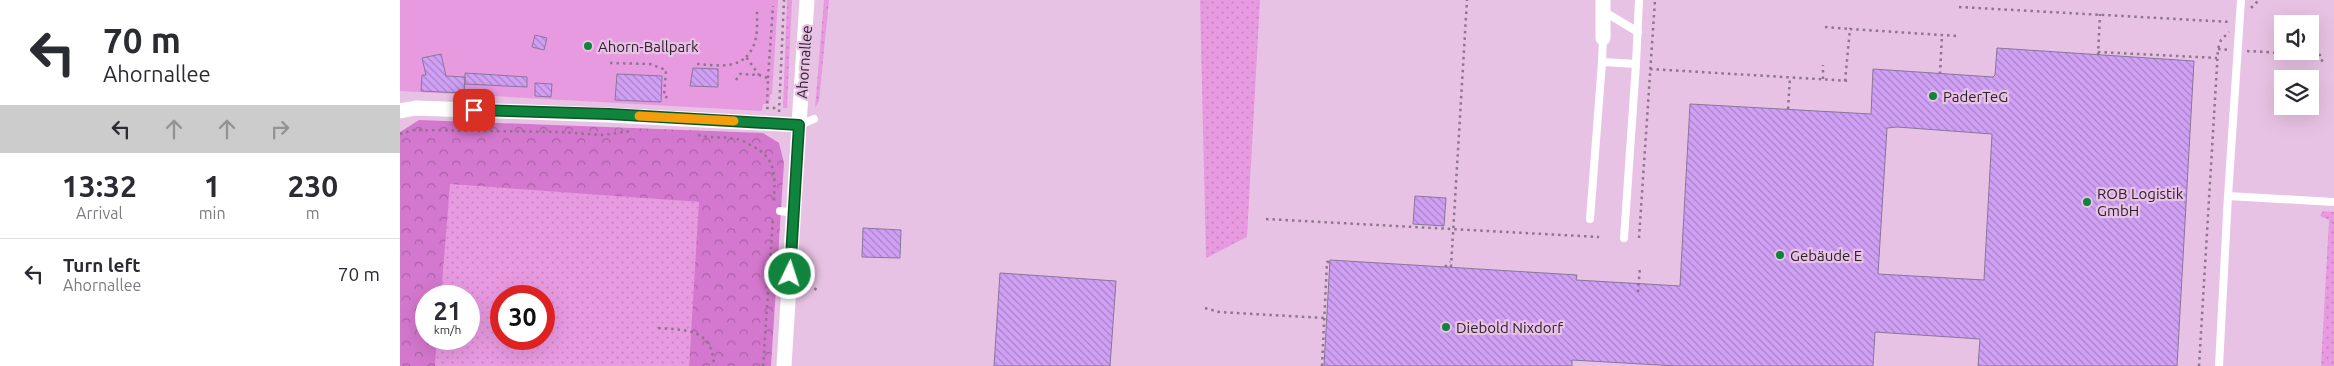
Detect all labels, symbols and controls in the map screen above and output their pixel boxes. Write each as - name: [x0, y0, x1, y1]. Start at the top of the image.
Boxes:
- map controls: [2274, 15, 2319, 115]
- button: sound: [2274, 15, 2319, 60]
- icon: left: [20, 20, 85, 85]
- text: 70 m: [103, 20, 181, 60]
- street label: Ahornallee: [793, 25, 815, 99]
- place label: Ahorn-Ballpark: [598, 38, 699, 55]
- marker: Ahorn-Ballpark: [582, 40, 594, 52]
- text: Ahornallee: [103, 61, 211, 86]
- button: layers: [2274, 70, 2319, 115]
- place label: PaderTeG: [1943, 88, 2008, 105]
- pin: [453, 89, 495, 131]
- marker: PaderTeG: [1927, 90, 1939, 102]
- icon: arrive: [460, 96, 488, 124]
- icon: left: [107, 115, 135, 143]
- icon: ahead: [160, 115, 188, 143]
- icon: ahead: [213, 115, 241, 143]
- icon: right: [266, 115, 294, 143]
- text: 13:32: [62, 169, 137, 203]
- text: 1: [204, 169, 221, 203]
- text: 230: [287, 169, 338, 203]
- place label: ROB Logistik GmbH: [2097, 185, 2184, 219]
- marker: ROB Logistik GmbH: [2081, 196, 2093, 208]
- text: Arrival: [76, 204, 123, 222]
- text: min: [199, 204, 226, 222]
- text: m: [306, 204, 320, 222]
- position arrow: [763, 247, 815, 299]
- place label: Gebäude E: [1790, 247, 1862, 264]
- marker: Gebäude E: [1774, 249, 1786, 261]
- text: Turn left: [63, 254, 141, 276]
- icon: left: [20, 260, 48, 288]
- text: 70 m: [338, 263, 380, 285]
- text: Ahornallee: [63, 276, 141, 294]
- speed limit sign: 30: [490, 285, 555, 350]
- text: 21: [433, 297, 462, 325]
- place label: Diebold Nixdorf: [1456, 319, 1563, 336]
- marker: Diebold Nixdorf: [1440, 321, 1452, 333]
- text: km/h: [434, 323, 461, 336]

